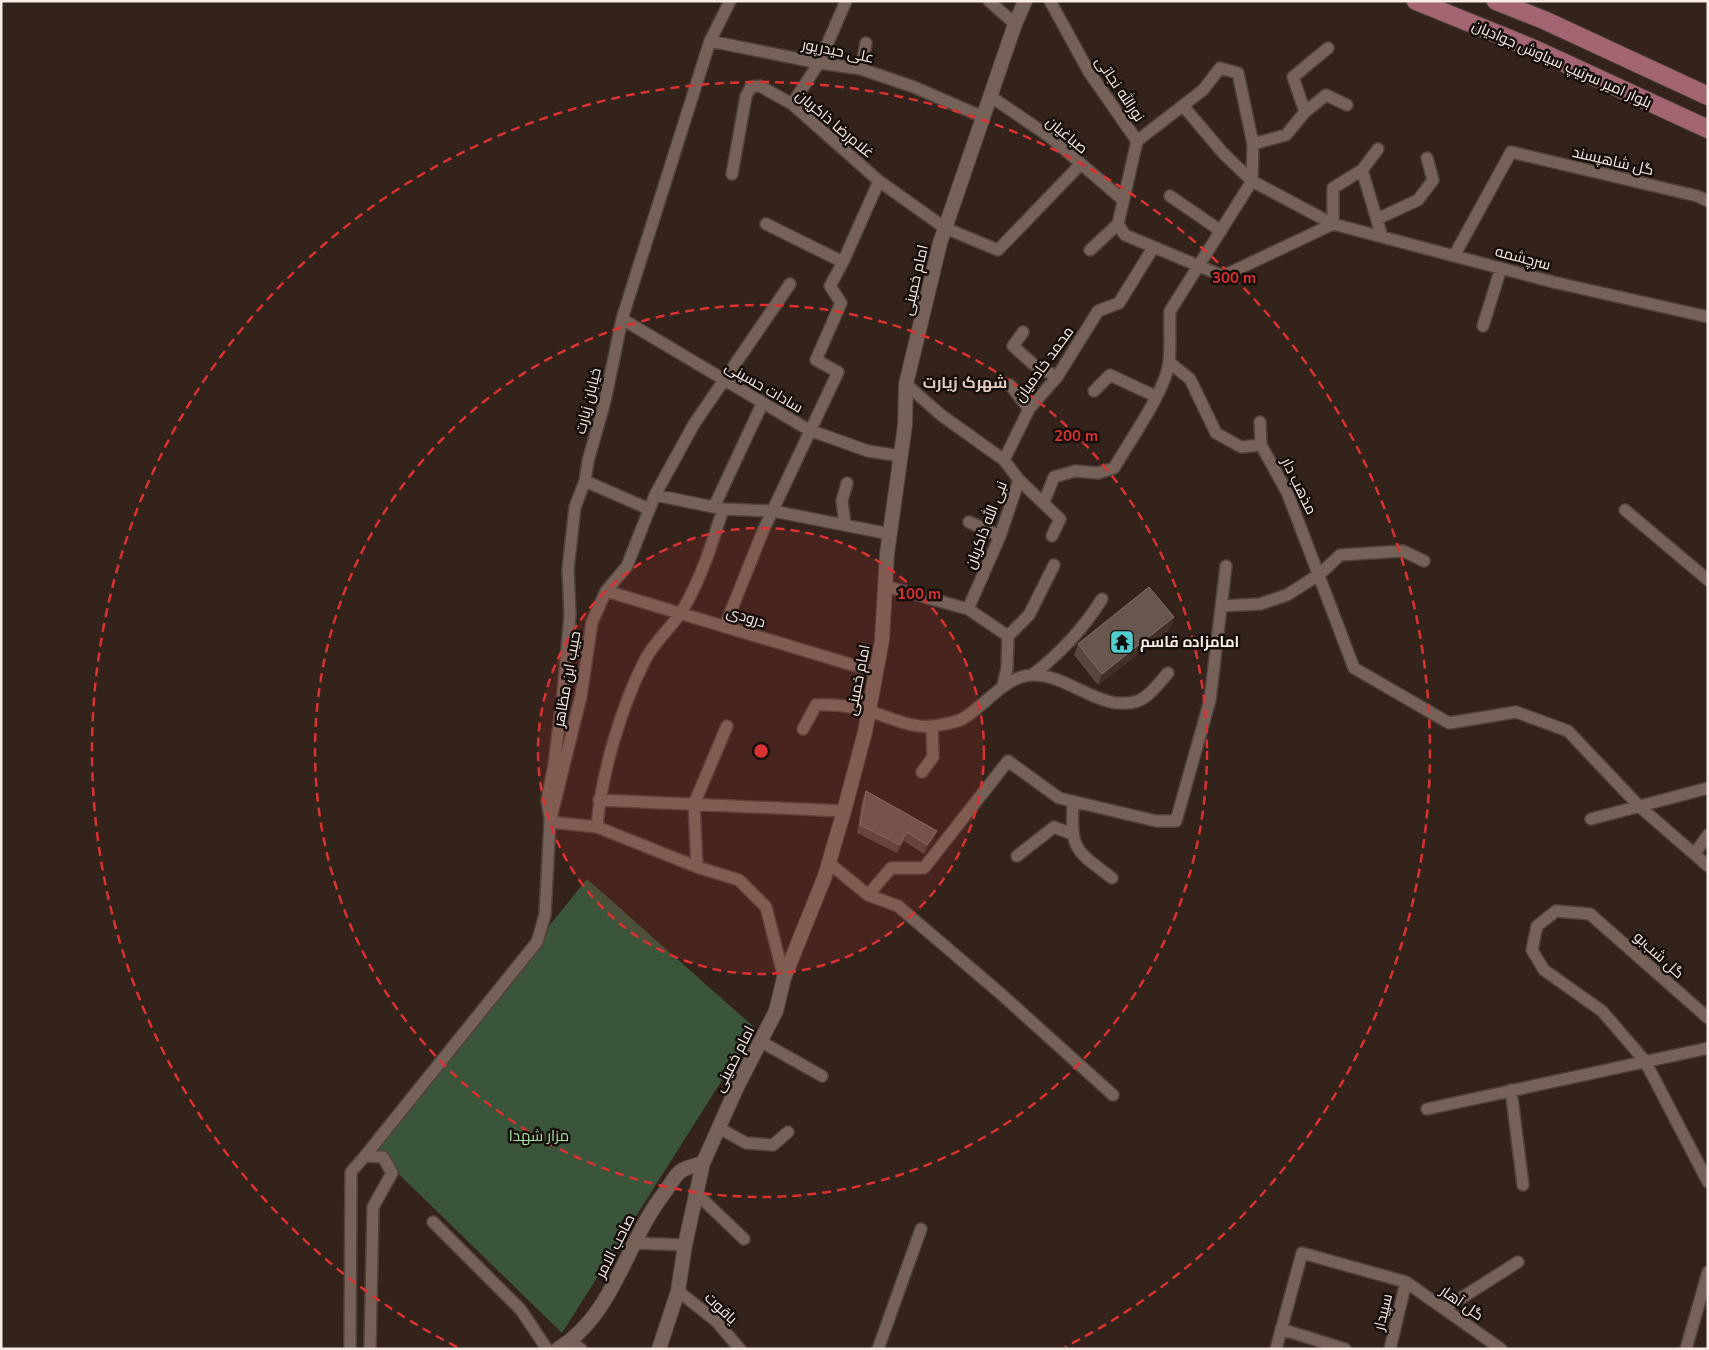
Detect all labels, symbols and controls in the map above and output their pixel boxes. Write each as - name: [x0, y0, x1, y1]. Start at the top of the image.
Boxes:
- street label: بلوار امیر سرتیپ سیاوش جوادیان: [1469, 15, 1655, 113]
- street label: علی حیدرپور: [799, 34, 876, 68]
- street label: نورالله نجاتی: [1091, 52, 1149, 126]
- street label: غلام‌رضا ذاکریان: [792, 85, 878, 163]
- street label: صباغیان: [1042, 112, 1092, 158]
- street label: گل شاهپسند: [1570, 142, 1656, 180]
- street label: سرچشمه: [1493, 241, 1553, 275]
- street label: امام خمینی: [897, 243, 933, 317]
- text: 300 m: [1212, 268, 1256, 288]
- street label: محمد خادمیان: [1010, 322, 1078, 406]
- street label: سادات حسینی: [721, 357, 807, 417]
- street label: خیابان زیارت: [570, 366, 606, 436]
- district label: شهرک زیارت: [923, 372, 1007, 394]
- text: 200 m: [1054, 426, 1098, 446]
- street label: مذهب دار: [1276, 453, 1321, 518]
- street label: نبی الله ذاکریان: [960, 478, 1012, 572]
- text: 100 m: [897, 584, 941, 604]
- street label: درودی: [724, 602, 768, 632]
- street label: حبیب ابن مظاهر: [549, 629, 585, 730]
- temple icon: امامزاده قاسم: [1109, 629, 1135, 655]
- place label: امامزاده قاسم: [1140, 632, 1239, 652]
- street label: امام خمینی: [841, 643, 875, 717]
- centre of rings: [752, 742, 770, 760]
- street label: گل شب‌بو: [1629, 927, 1689, 983]
- street label: امام خمینی: [709, 1022, 759, 1096]
- park label: مزار شهدا: [509, 1126, 569, 1146]
- street label: صاحب الامر: [590, 1211, 640, 1282]
- street label: گل آهار: [1435, 1280, 1488, 1325]
- street label: یاقوت: [700, 1288, 742, 1328]
- street label: سپیدار: [1369, 1292, 1397, 1333]

